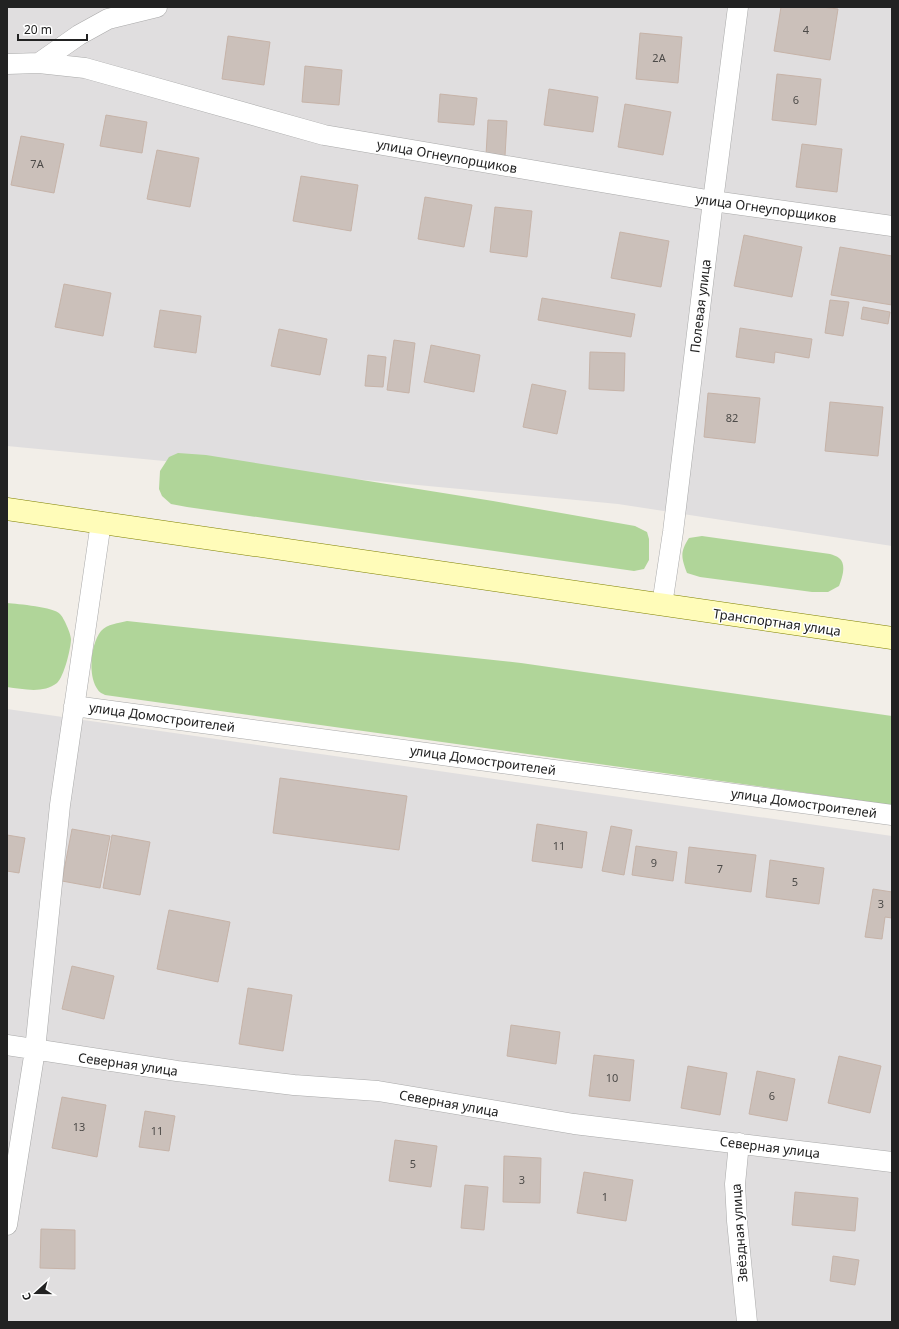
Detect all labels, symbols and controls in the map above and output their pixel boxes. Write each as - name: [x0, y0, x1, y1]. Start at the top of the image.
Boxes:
- scale bar: [18, 16, 87, 42]
- text: 20 m: [24, 21, 52, 38]
- house number: 4: [803, 22, 810, 37]
- house number: 2А: [652, 50, 667, 65]
- house number: 6: [793, 92, 799, 107]
- street label: улица Огнеупорщиков: [375, 135, 519, 177]
- house number: 7А: [30, 156, 45, 171]
- street label: улица Огнеупорщиков: [694, 189, 838, 227]
- street label: Полевая улица: [685, 258, 715, 354]
- house number: 82: [726, 410, 738, 425]
- street label: Транспортная улица: [712, 604, 842, 640]
- street label: улица Домостроителей: [88, 698, 236, 736]
- street label: улица Домостроителей: [409, 741, 557, 779]
- street label: улица Домостроителей: [730, 784, 878, 822]
- house number: 11: [553, 838, 565, 853]
- house number: 9: [651, 855, 657, 870]
- house number: 7: [717, 861, 723, 876]
- house number: 5: [792, 874, 798, 889]
- house number: 3: [878, 896, 884, 911]
- street label: Северная улица: [77, 1048, 179, 1080]
- house number: 10: [606, 1070, 618, 1085]
- street label: Северная улица: [398, 1085, 500, 1121]
- house number: 6: [769, 1088, 775, 1103]
- house number: 13: [73, 1119, 85, 1134]
- house number: 11: [151, 1123, 163, 1138]
- street label: Северная улица: [719, 1132, 821, 1162]
- house number: 5: [410, 1156, 416, 1171]
- house number: 3: [519, 1172, 525, 1187]
- street label: Звёздная улица: [727, 1183, 751, 1283]
- house number: 1: [602, 1189, 608, 1204]
- north arrow: [16, 1273, 56, 1313]
- text: С: [18, 1291, 34, 1303]

